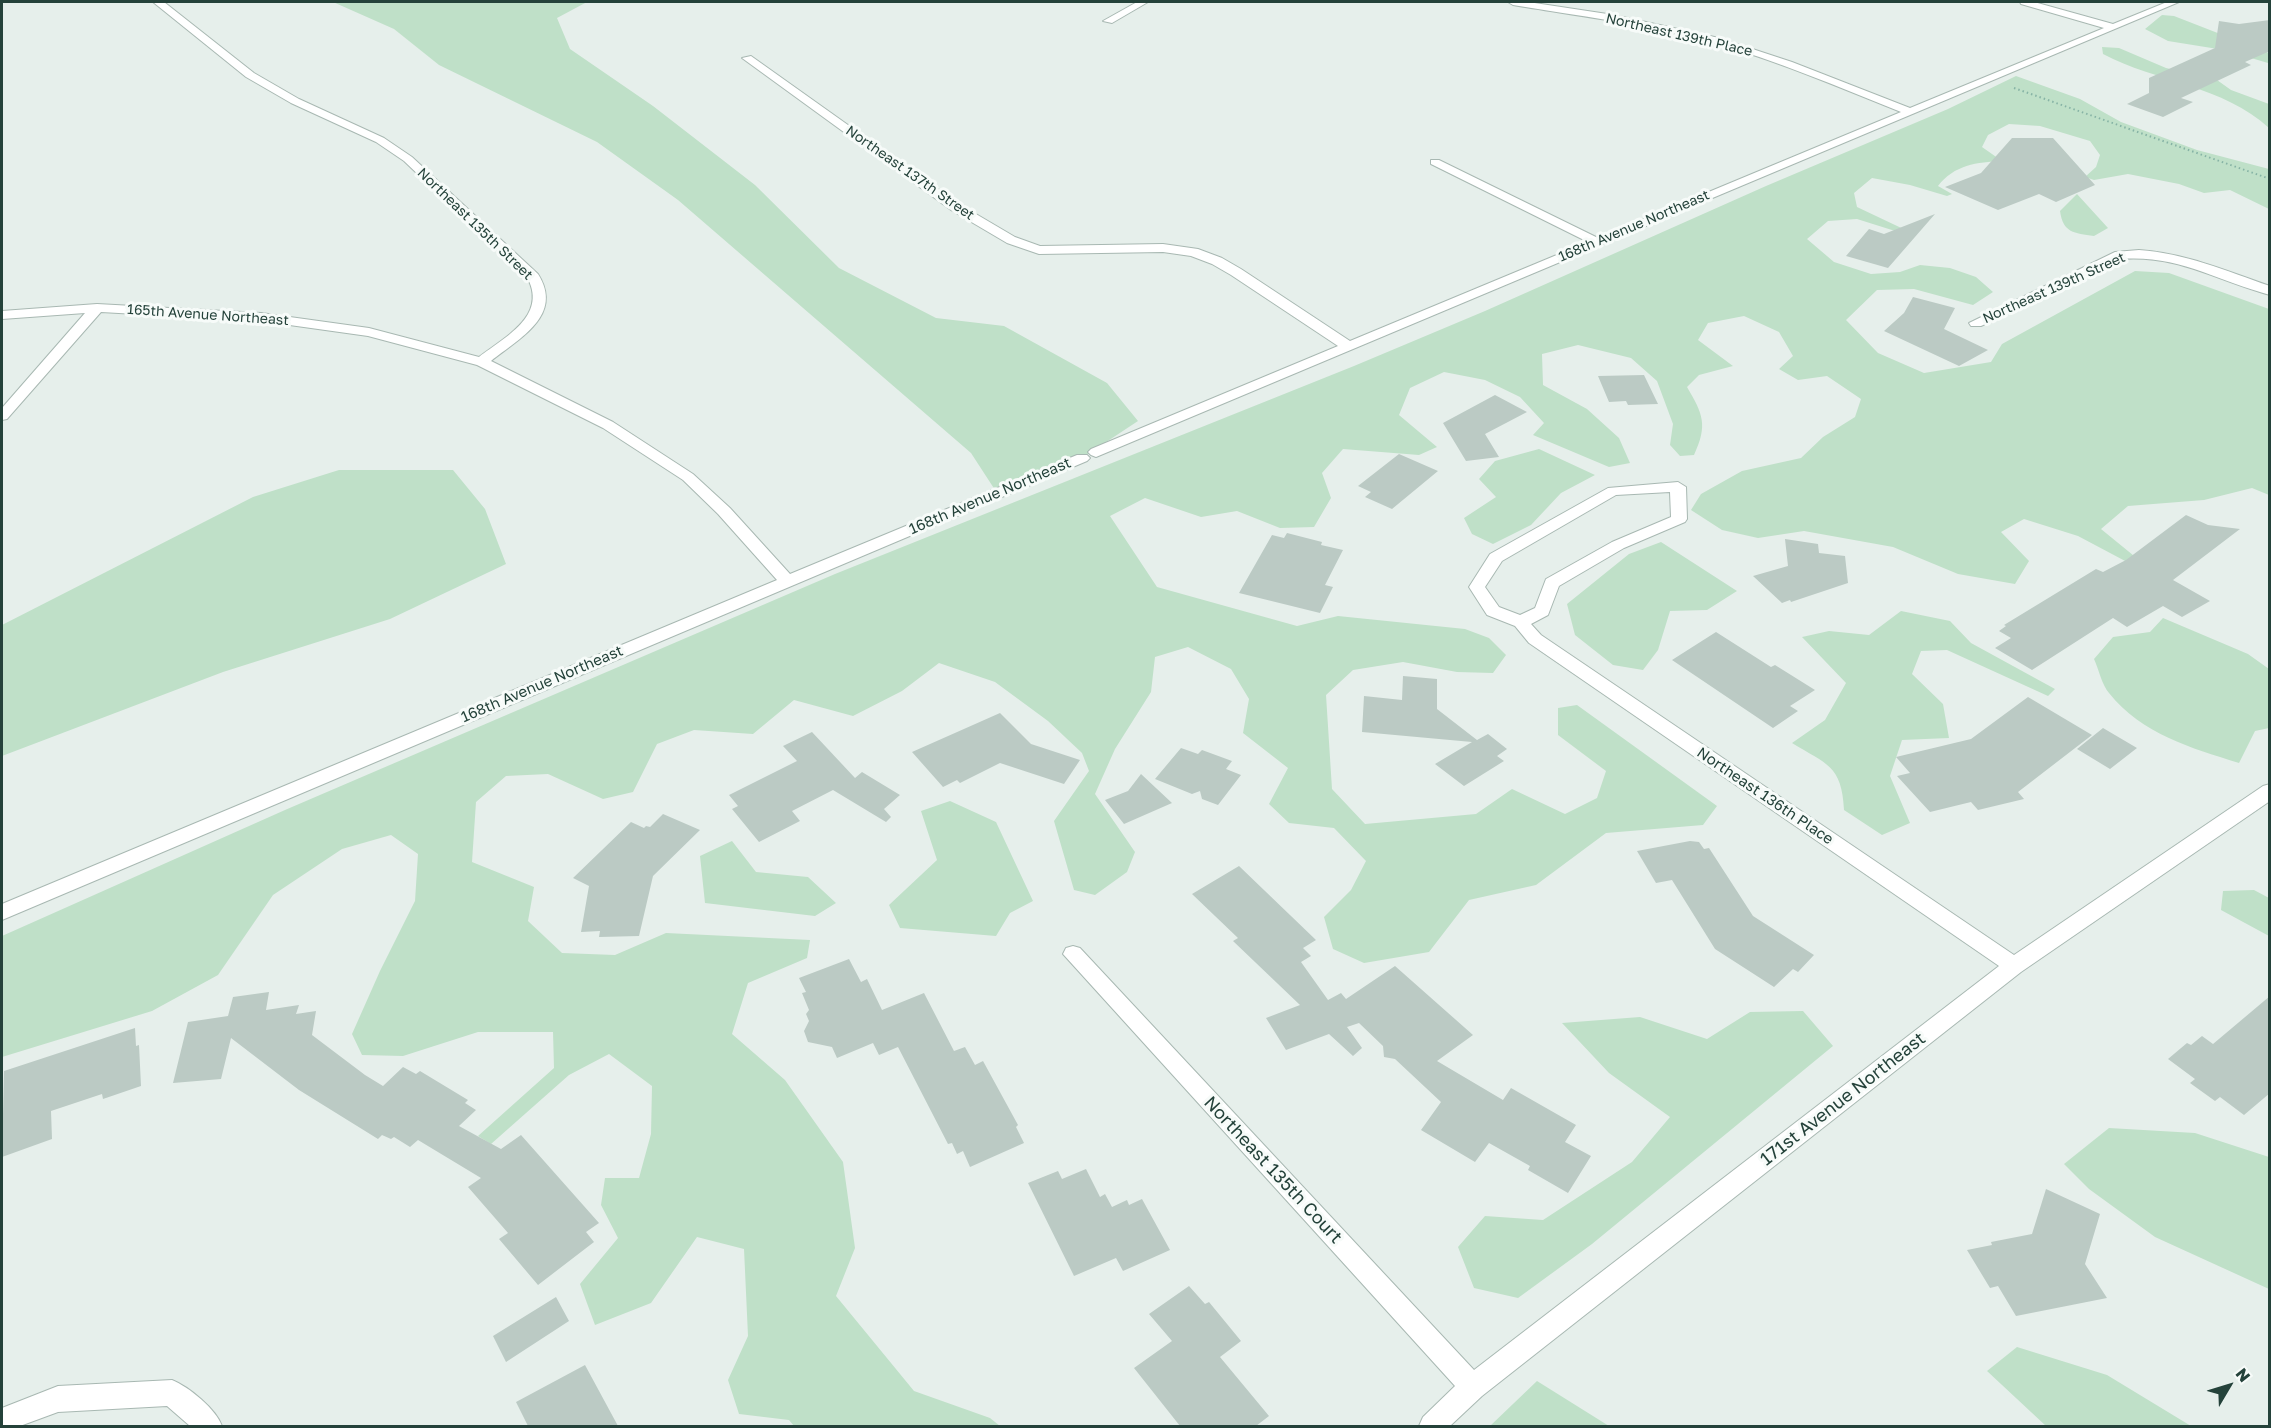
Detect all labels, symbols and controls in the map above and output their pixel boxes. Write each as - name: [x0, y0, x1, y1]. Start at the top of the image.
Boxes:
- street label: Northeast 139th Place: [1604, 10, 1754, 60]
- street label: Northeast 137th Street: [842, 122, 978, 224]
- street label: Northeast 135th Street: [414, 165, 536, 283]
- street label: 168th Avenue Northeast: [1556, 187, 1712, 265]
- street label: Northeast 139th Street: [1980, 249, 2128, 327]
- street label: 165th Avenue Northeast: [127, 301, 289, 329]
- street label: 168th Avenue Northeast: [906, 454, 1074, 538]
- street label: 168th Avenue Northeast: [458, 642, 626, 726]
- street label: Northeast 136th Place: [1693, 744, 1837, 848]
- street label: 171st Avenue Northeast: [1756, 1028, 1930, 1170]
- street label: Northeast 135th Court: [1199, 1092, 1347, 1248]
- north arrow: [2199, 1356, 2259, 1416]
- text: N: [2232, 1364, 2255, 1386]

